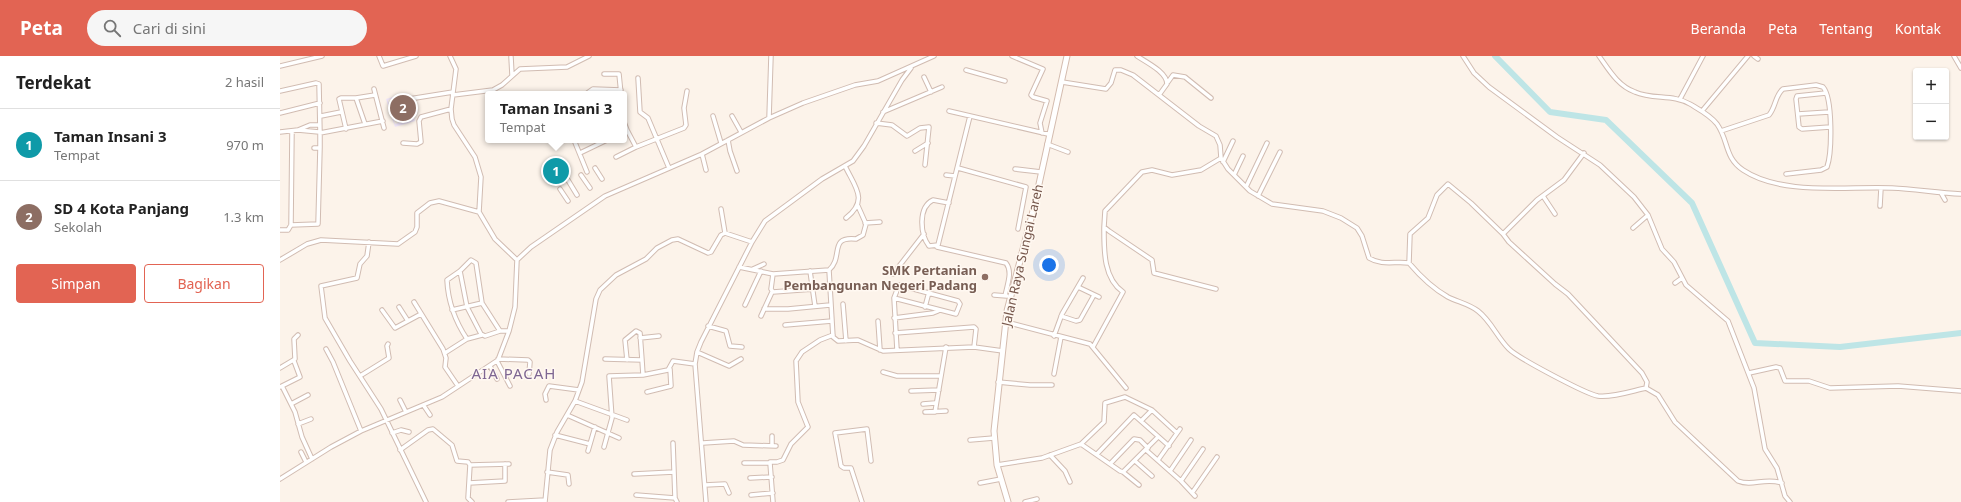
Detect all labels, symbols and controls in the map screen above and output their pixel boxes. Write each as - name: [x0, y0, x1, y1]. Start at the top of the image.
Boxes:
- search box: [87, 10, 367, 46]
- text: Peta: [20, 15, 63, 41]
- icon: search: [101, 17, 123, 39]
- text: Cari di sini: [133, 18, 206, 38]
- text: Beranda: [1691, 19, 1746, 38]
- text: Peta: [1768, 19, 1797, 38]
- text: Tentang: [1819, 19, 1873, 38]
- text: Kontak: [1895, 19, 1941, 38]
- map controls: [1913, 68, 1949, 140]
- button: +: [1913, 68, 1949, 104]
- text: Terdekat: [16, 71, 91, 94]
- text: 2 hasil: [225, 73, 264, 91]
- popup: [485, 91, 627, 143]
- pin: 2: [390, 93, 416, 123]
- text: Taman Insani 3: [500, 98, 612, 118]
- button: −: [1913, 104, 1949, 140]
- text: Tempat: [500, 118, 546, 136]
- text: Taman Insani 3: [54, 126, 167, 146]
- text: 1: [25, 136, 33, 154]
- text: 970 m: [226, 136, 264, 154]
- text: Tempat: [54, 146, 100, 164]
- pin: 1: [543, 156, 569, 186]
- street label: Jalan Raya Sungai Lareh: [996, 182, 1047, 330]
- text: SD 4 Kota Panjang: [54, 198, 189, 218]
- text: 2: [25, 208, 33, 226]
- text: 1.3 km: [223, 208, 264, 226]
- text: Sekolah: [54, 218, 102, 236]
- your location: [1039, 255, 1059, 275]
- place label: SMK Pertanian Pembangunan Negeri Padang: [783, 261, 977, 294]
- button: Simpan: [16, 264, 136, 303]
- button: Bagikan: [144, 264, 264, 303]
- marker: SMK Pertanian Pembangunan Negeri Padang: [980, 272, 990, 282]
- district label: AIA PACAH: [472, 363, 556, 383]

